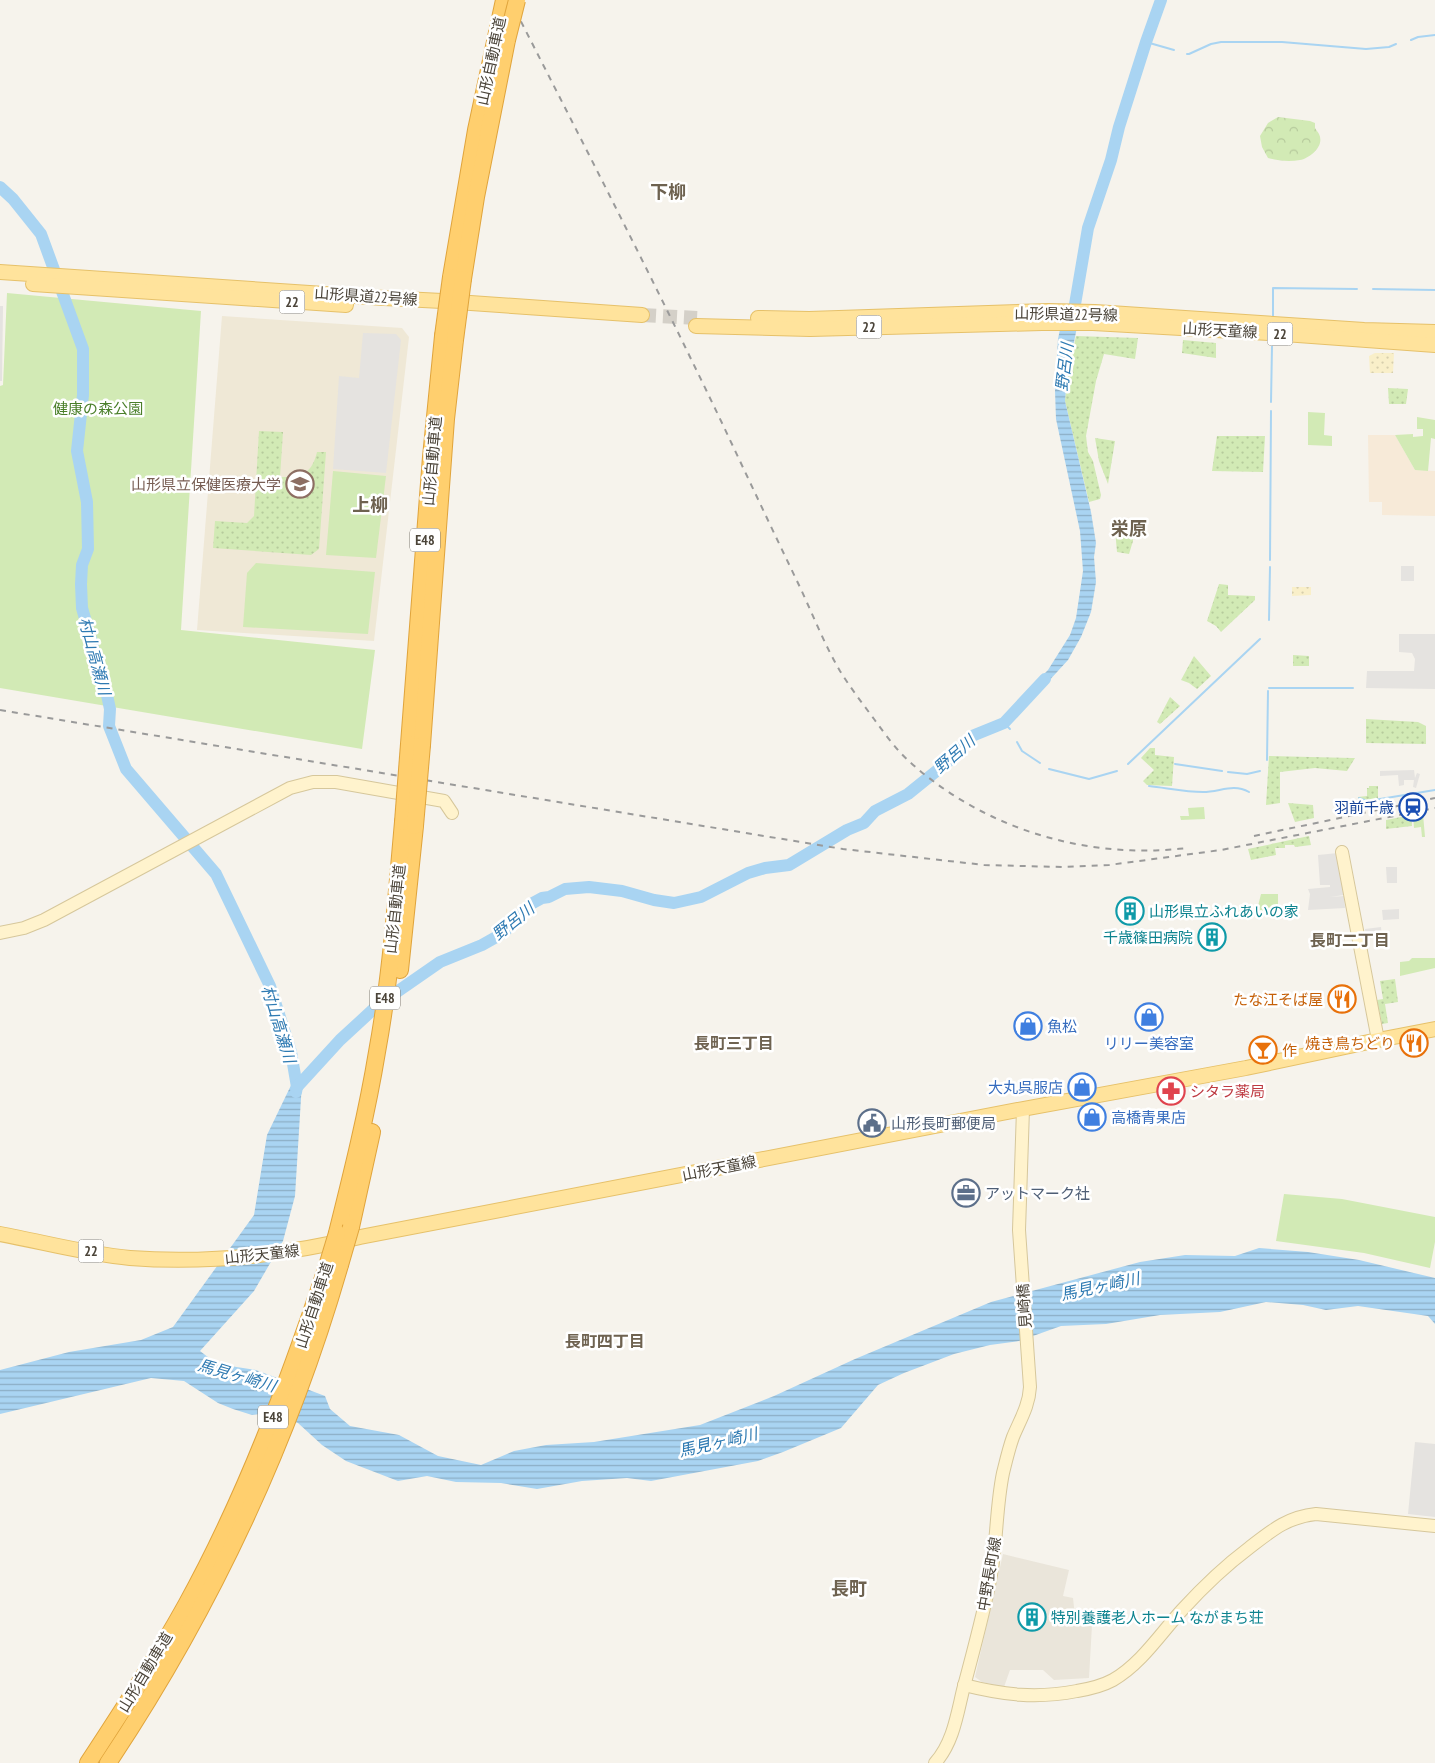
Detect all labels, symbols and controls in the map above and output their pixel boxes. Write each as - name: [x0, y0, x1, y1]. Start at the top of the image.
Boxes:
- street label: 山形自動車道: [472, 15, 510, 107]
- district label: 下柳: [650, 180, 686, 203]
- street label: 山形県道22号線: [314, 283, 418, 309]
- road number: 22: [280, 290, 304, 314]
- street label: 山形県道22号線: [1014, 304, 1118, 324]
- road number: 22: [856, 316, 882, 338]
- street label: 山形天童線: [1182, 319, 1258, 341]
- road number: 22: [1268, 322, 1292, 346]
- water label: 野呂川: [1051, 340, 1077, 392]
- park label: 健康の森公園: [53, 399, 143, 418]
- street label: 山形自動車道: [419, 415, 445, 507]
- school or university icon: 山形県立保健医療大学: [285, 469, 315, 499]
- place label: 山形県立保健医療大学: [131, 475, 281, 494]
- district label: 上柳: [352, 493, 388, 516]
- district label: 栄原: [1111, 517, 1147, 540]
- road number: E48: [410, 528, 440, 552]
- water label: 村山高瀬川: [75, 615, 116, 699]
- water label: 野呂川: [929, 729, 980, 777]
- station icon: 羽前千歳: [1398, 792, 1428, 822]
- place label: 羽前千歳: [1334, 798, 1394, 817]
- street label: 山形自動車道: [381, 863, 409, 955]
- building icon: 山形県立ふれあいの家: [1115, 896, 1145, 926]
- water label: 野呂川: [488, 897, 539, 944]
- place label: 山形県立ふれあいの家: [1149, 902, 1299, 921]
- building icon: 千歳篠田病院: [1197, 922, 1227, 952]
- place label: 千歳篠田病院: [1103, 928, 1193, 947]
- district label: 長町二丁目: [1310, 930, 1390, 950]
- water label: 村山高瀬川: [258, 983, 301, 1067]
- restaurant icon: たな江そば屋: [1327, 984, 1357, 1014]
- road number: E48: [370, 986, 400, 1010]
- place label: たな江そば屋: [1233, 990, 1323, 1009]
- shop icon: リリー美容室: [1134, 1002, 1164, 1032]
- shop icon: 魚松: [1013, 1011, 1043, 1041]
- place label: 魚松: [1047, 1017, 1077, 1036]
- restaurant icon: 焼き鳥ちどり: [1399, 1028, 1429, 1058]
- district label: 長町三丁目: [694, 1033, 774, 1053]
- place label: リリー美容室: [1104, 1034, 1194, 1053]
- place label: 焼き鳥ちどり: [1305, 1034, 1395, 1053]
- bar icon: 作: [1248, 1035, 1278, 1065]
- place label: 作: [1282, 1041, 1297, 1060]
- shop icon: 大丸呉服店: [1067, 1072, 1097, 1102]
- pharmacy icon: シタラ薬局: [1156, 1076, 1186, 1106]
- place label: 大丸呉服店: [988, 1078, 1063, 1097]
- place label: シタラ薬局: [1190, 1082, 1265, 1101]
- shop icon: 高橋青果店: [1077, 1102, 1107, 1132]
- public building icon: 山形長町郵便局: [857, 1108, 887, 1138]
- place label: 高橋青果店: [1111, 1108, 1186, 1127]
- place label: 山形長町郵便局: [891, 1114, 996, 1133]
- street label: 山形天童線: [680, 1152, 758, 1184]
- office icon: アットマーク社: [951, 1178, 981, 1208]
- place label: アットマーク社: [985, 1184, 1090, 1203]
- road number: 22: [78, 1240, 104, 1262]
- street label: 山形天童線: [224, 1241, 300, 1267]
- street label: 山形自動車道: [291, 1259, 337, 1351]
- water label: 馬見ヶ崎川: [1059, 1267, 1143, 1304]
- street label: 見崎橋: [1013, 1283, 1035, 1329]
- district label: 長町四丁目: [565, 1331, 645, 1351]
- water label: 馬見ヶ崎川: [196, 1354, 280, 1396]
- road number: E48: [258, 1405, 288, 1428]
- water label: 馬見ヶ崎川: [677, 1423, 761, 1461]
- street label: 中野長町線: [973, 1535, 1005, 1613]
- district label: 長町: [831, 1577, 867, 1600]
- building icon: 特別養護老人ホーム ながまち荘: [1017, 1602, 1047, 1632]
- place label: 特別養護老人ホーム ながまち荘: [1051, 1608, 1264, 1627]
- street label: 山形自動車道: [114, 1629, 176, 1715]

